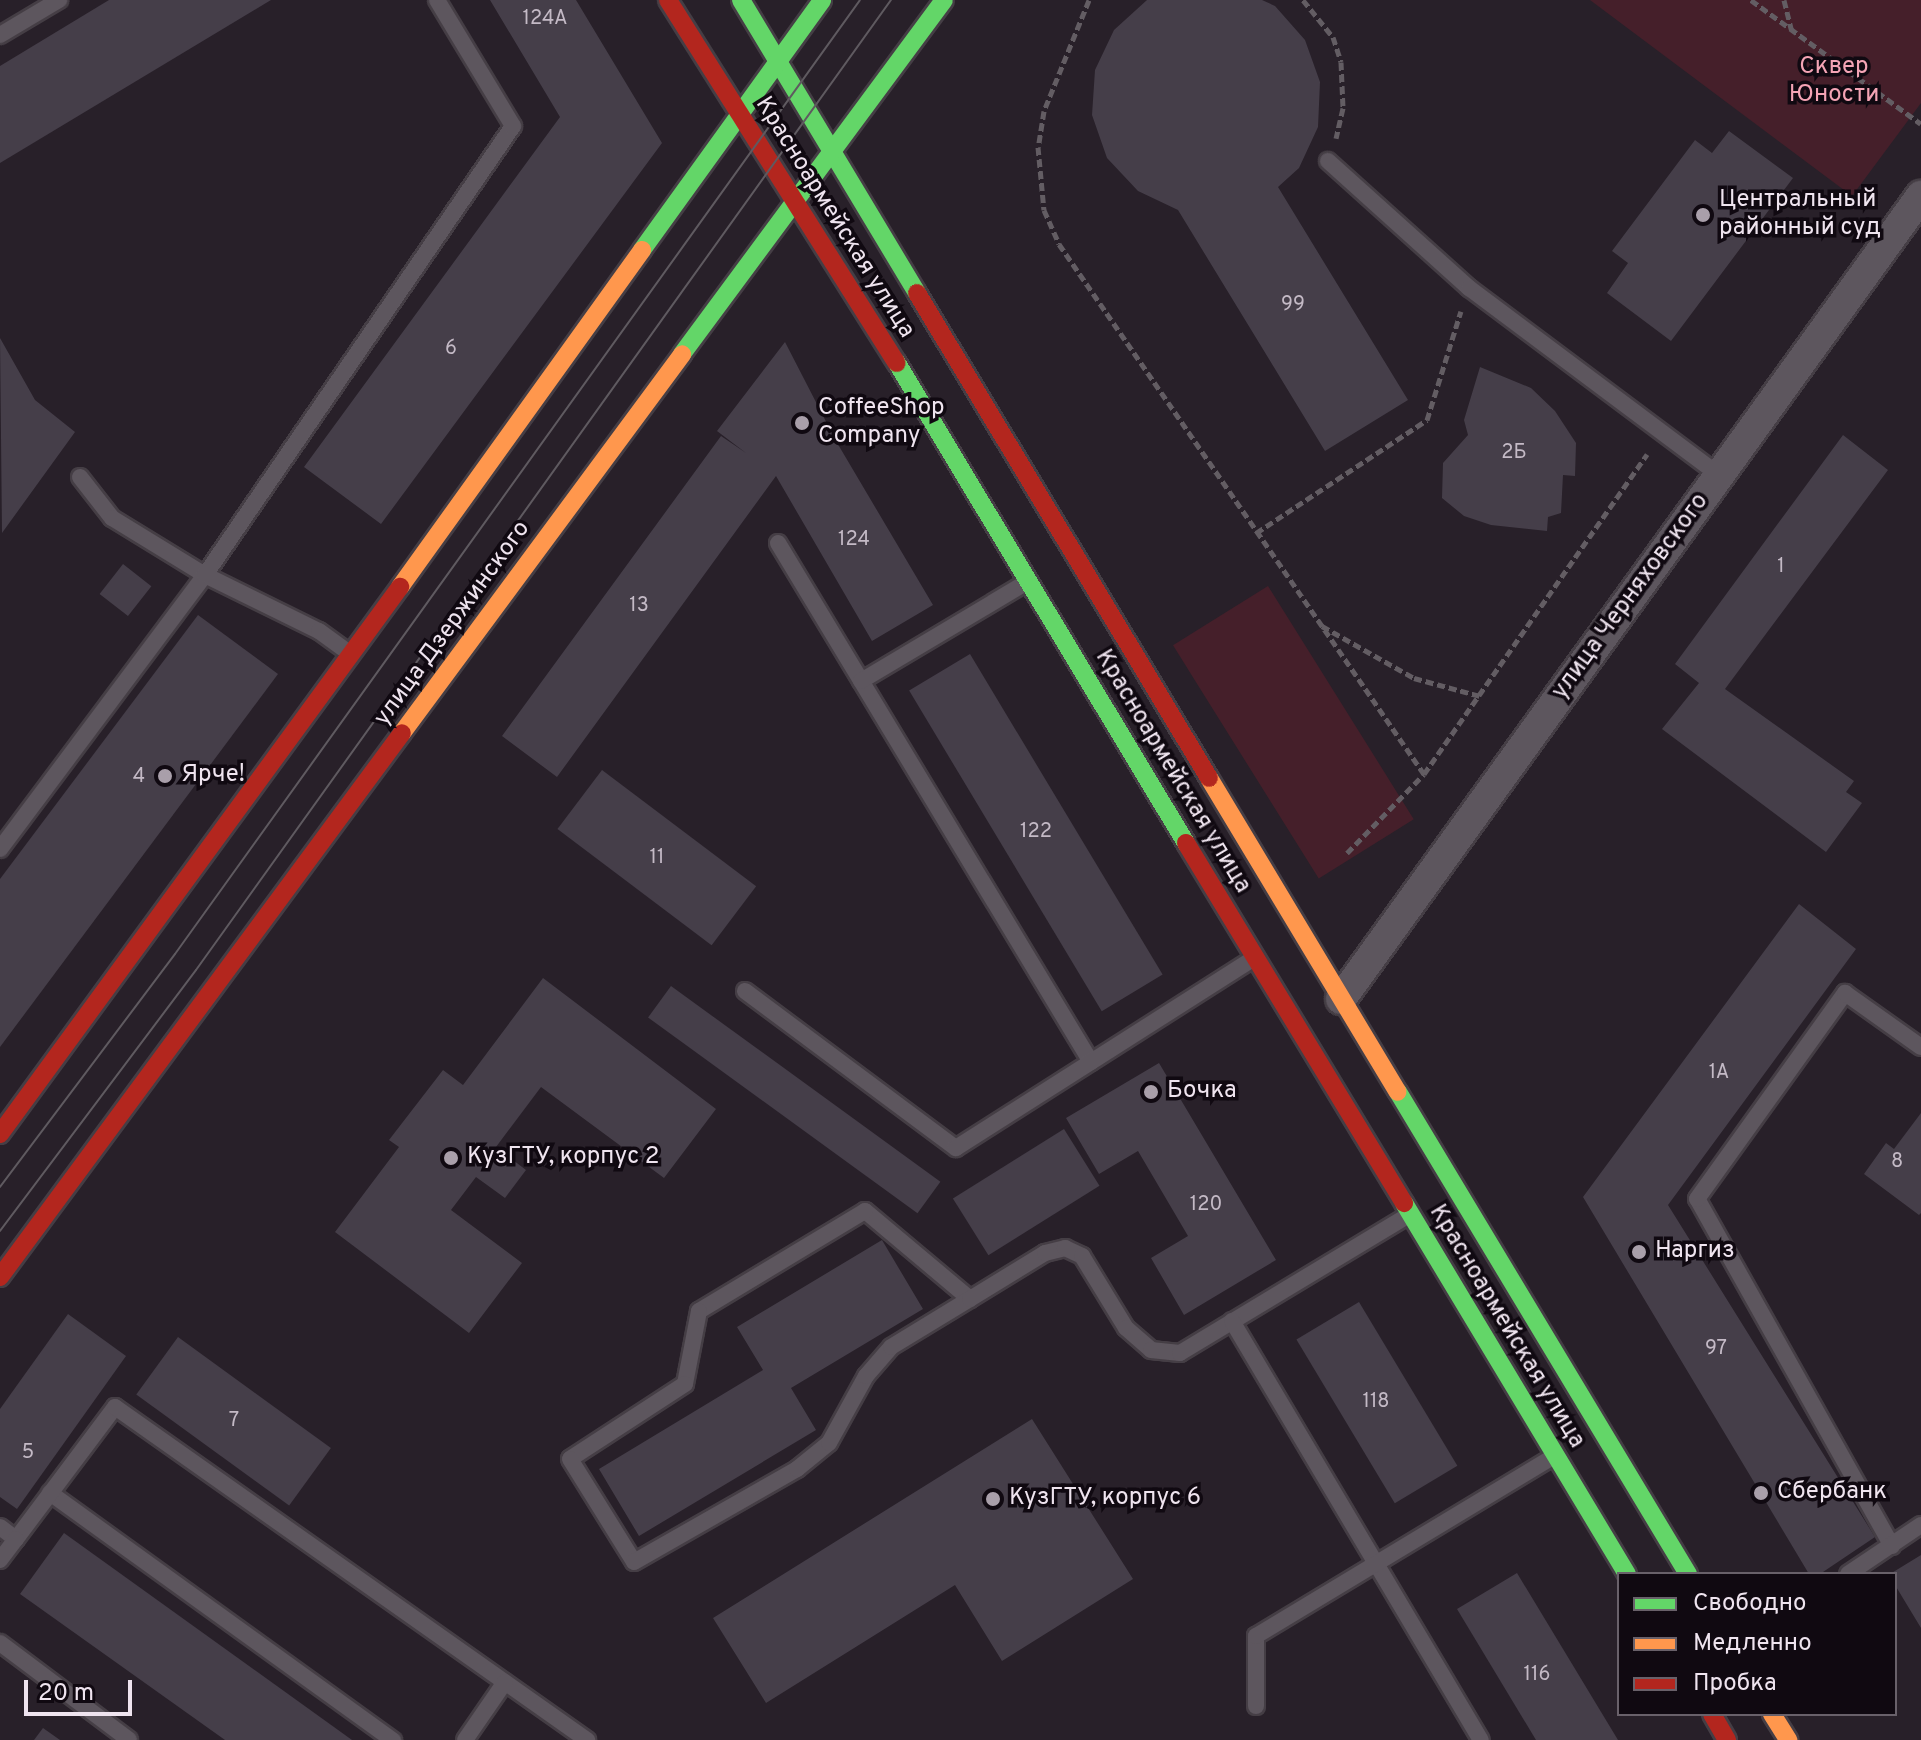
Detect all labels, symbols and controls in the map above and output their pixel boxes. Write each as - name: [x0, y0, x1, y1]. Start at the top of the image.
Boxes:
- house number: 124А: [522, 7, 568, 31]
- park label: Сквер Юности: [1789, 54, 1879, 110]
- street label: Красноармейская улица: [748, 92, 920, 344]
- place label: Центральный районный суд: [1719, 187, 1881, 243]
- marker: Центральный районный суд: [1694, 206, 1712, 224]
- house number: 99: [1281, 293, 1305, 317]
- house number: 6: [445, 337, 457, 361]
- place label: CoffeeShop Company: [818, 395, 945, 451]
- marker: CoffeeShop Company: [793, 414, 811, 432]
- house number: 2Б: [1501, 441, 1527, 465]
- street label: улица Черняховского: [1547, 489, 1715, 705]
- street label: улица Дзержинского: [369, 516, 537, 732]
- house number: 124: [838, 528, 870, 552]
- house number: 1: [1777, 555, 1785, 579]
- house number: 13: [629, 594, 649, 618]
- street label: Красноармейская улица: [1088, 645, 1256, 899]
- place label: Ярче!: [181, 762, 245, 790]
- house number: 4: [133, 765, 145, 789]
- marker: Ярче!: [156, 767, 174, 785]
- house number: 122: [1020, 820, 1052, 844]
- house number: 11: [650, 846, 664, 870]
- house number: 1А: [1709, 1061, 1729, 1085]
- place label: Бочка: [1167, 1078, 1237, 1106]
- marker: Бочка: [1142, 1083, 1160, 1101]
- place label: КузГТУ, корпус 2: [467, 1144, 659, 1172]
- marker: КузГТУ, корпус 2: [442, 1149, 460, 1167]
- house number: 8: [1891, 1150, 1903, 1174]
- house number: 120: [1190, 1193, 1222, 1217]
- street label: Красноармейская улица: [1422, 1200, 1590, 1454]
- place label: Наргиз: [1655, 1238, 1735, 1266]
- marker: Наргиз: [1630, 1243, 1648, 1261]
- house number: 97: [1705, 1337, 1727, 1361]
- house number: 118: [1362, 1390, 1390, 1414]
- house number: 7: [229, 1409, 239, 1433]
- house number: 5: [22, 1441, 34, 1465]
- place label: Сбербанк: [1777, 1479, 1887, 1507]
- marker: Сбербанк: [1752, 1484, 1770, 1502]
- place label: КузГТУ, корпус 6: [1009, 1485, 1201, 1513]
- marker: КузГТУ, корпус 6: [984, 1490, 1002, 1508]
- legend: [1617, 1572, 1897, 1716]
- text: Свободно: [1693, 1589, 1806, 1619]
- text: Медленно: [1693, 1629, 1812, 1659]
- house number: 116: [1524, 1663, 1550, 1687]
- scale bar: [28, 1664, 136, 1714]
- text: Пробка: [1693, 1669, 1777, 1699]
- text: 20 m: [38, 1679, 94, 1709]

